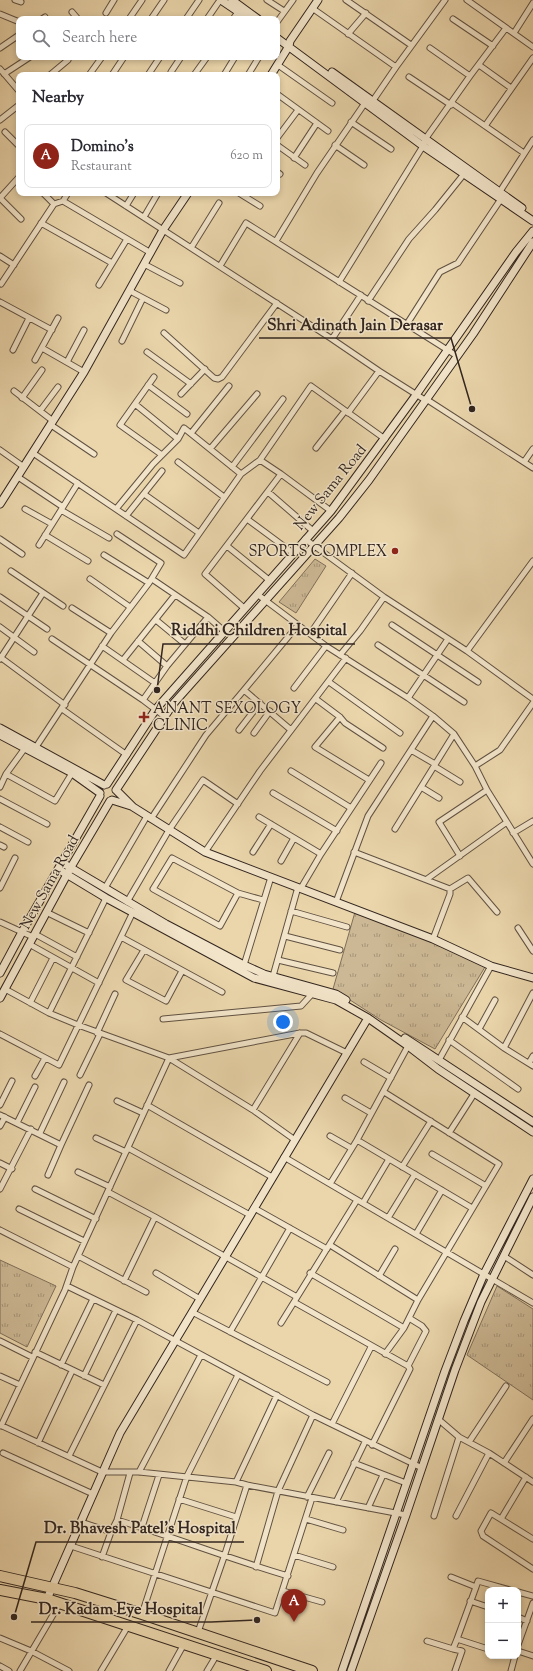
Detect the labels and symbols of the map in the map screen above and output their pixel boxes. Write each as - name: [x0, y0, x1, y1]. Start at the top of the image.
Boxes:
- callout: Shri Adinath Jain Derasar: [259, 310, 451, 338]
- text: Shri Adinath Jain Derasar: [267, 315, 444, 338]
- street label: New Sama Road: [290, 440, 373, 535]
- place label: SPORTS COMPLEX: [248, 542, 387, 563]
- marker: SPORTS COMPLEX: [390, 546, 400, 556]
- callout: Riddhi Children Hospital: [163, 616, 355, 644]
- text: Riddhi Children Hospital: [171, 620, 347, 643]
- place label: ANANT SEXOLOGY CLINIC: [153, 699, 302, 737]
- marker: ANANT SEXOLOGY CLINIC: [138, 711, 150, 723]
- street label: New Sama Road: [16, 831, 85, 934]
- your location: [273, 1012, 293, 1032]
- callout: Dr. Bhavesh Patel's Hospital: [36, 1514, 244, 1542]
- text: Dr. Bhavesh Patel's Hospital: [44, 1518, 236, 1541]
- pin: A: [281, 1589, 307, 1622]
- callout: Dr. Kadam Eye Hospital: [31, 1594, 211, 1622]
- text: Dr. Kadam Eye Hospital: [39, 1599, 204, 1622]

